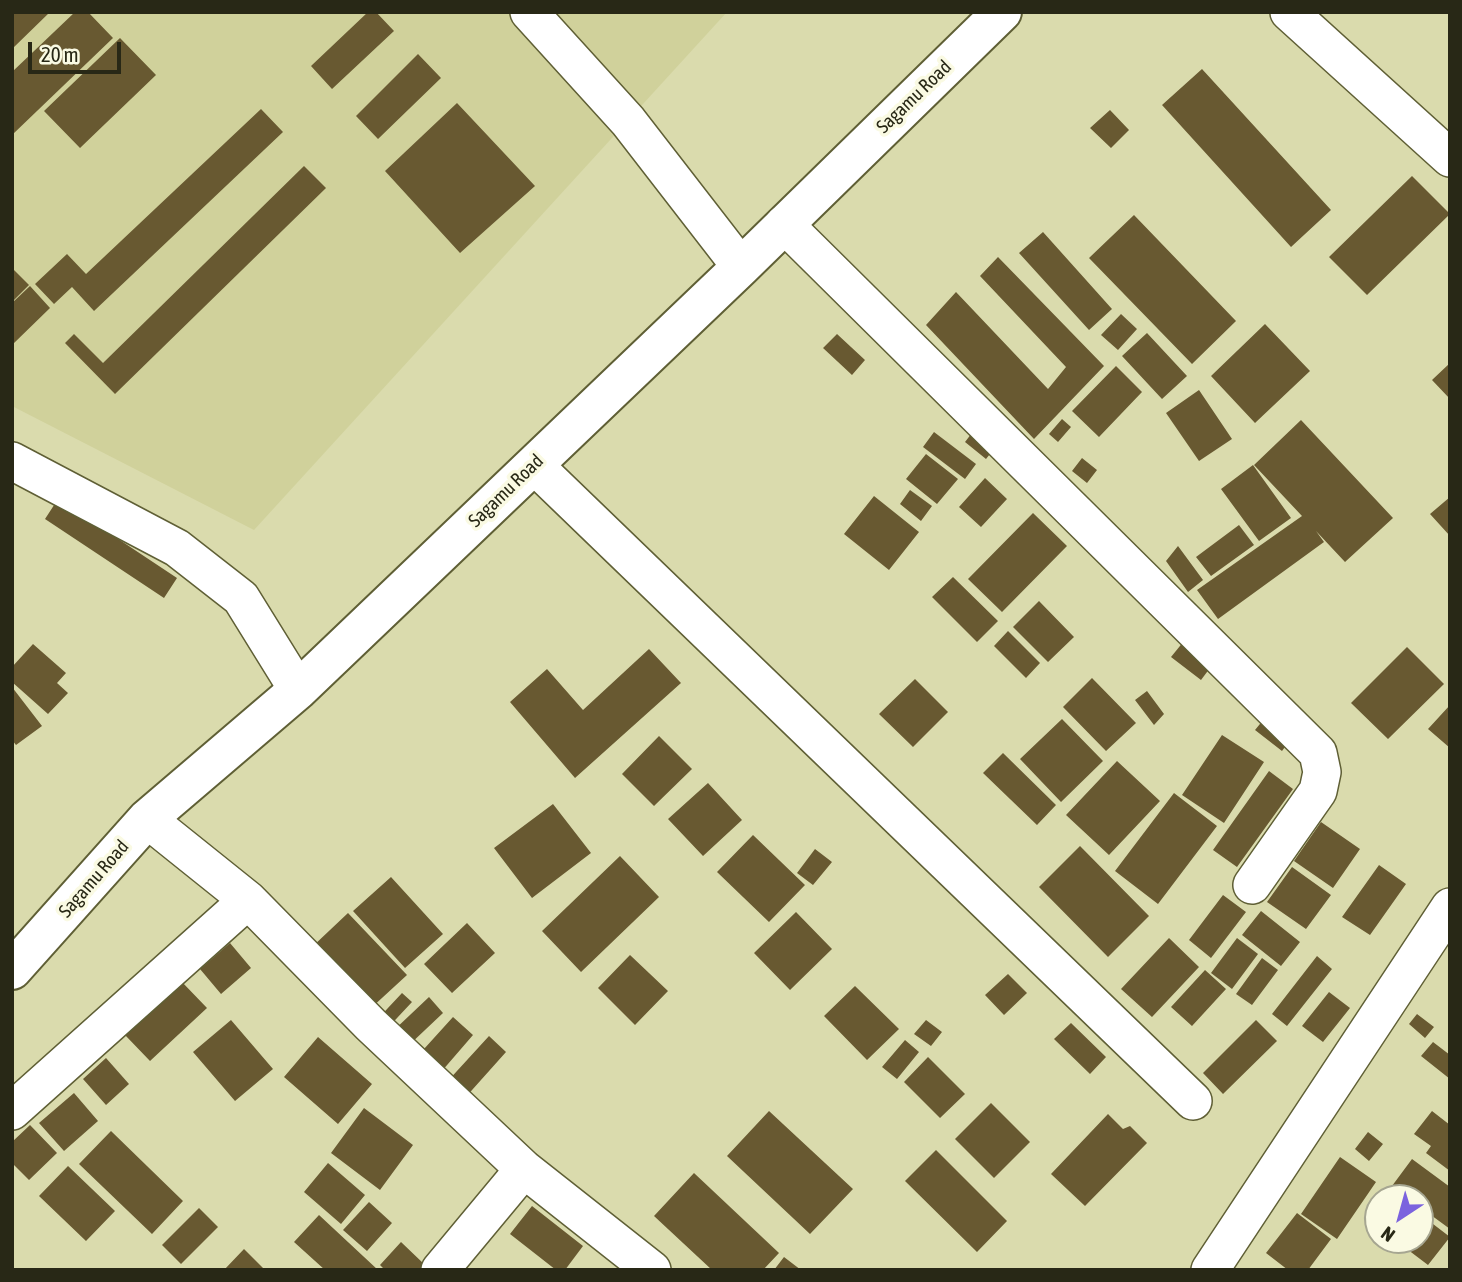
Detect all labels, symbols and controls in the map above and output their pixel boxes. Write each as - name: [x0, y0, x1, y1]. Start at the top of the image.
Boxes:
- scale bar: [32, 28, 124, 72]
- text: 20 m: [41, 42, 79, 66]
- street label: Sagamu Road: [872, 56, 956, 138]
- street label: Sagamu Road: [464, 450, 548, 532]
- street label: Sagamu Road: [54, 836, 134, 922]
- north arrow: [1364, 1184, 1434, 1254]
- text: N: [1377, 1222, 1399, 1247]

